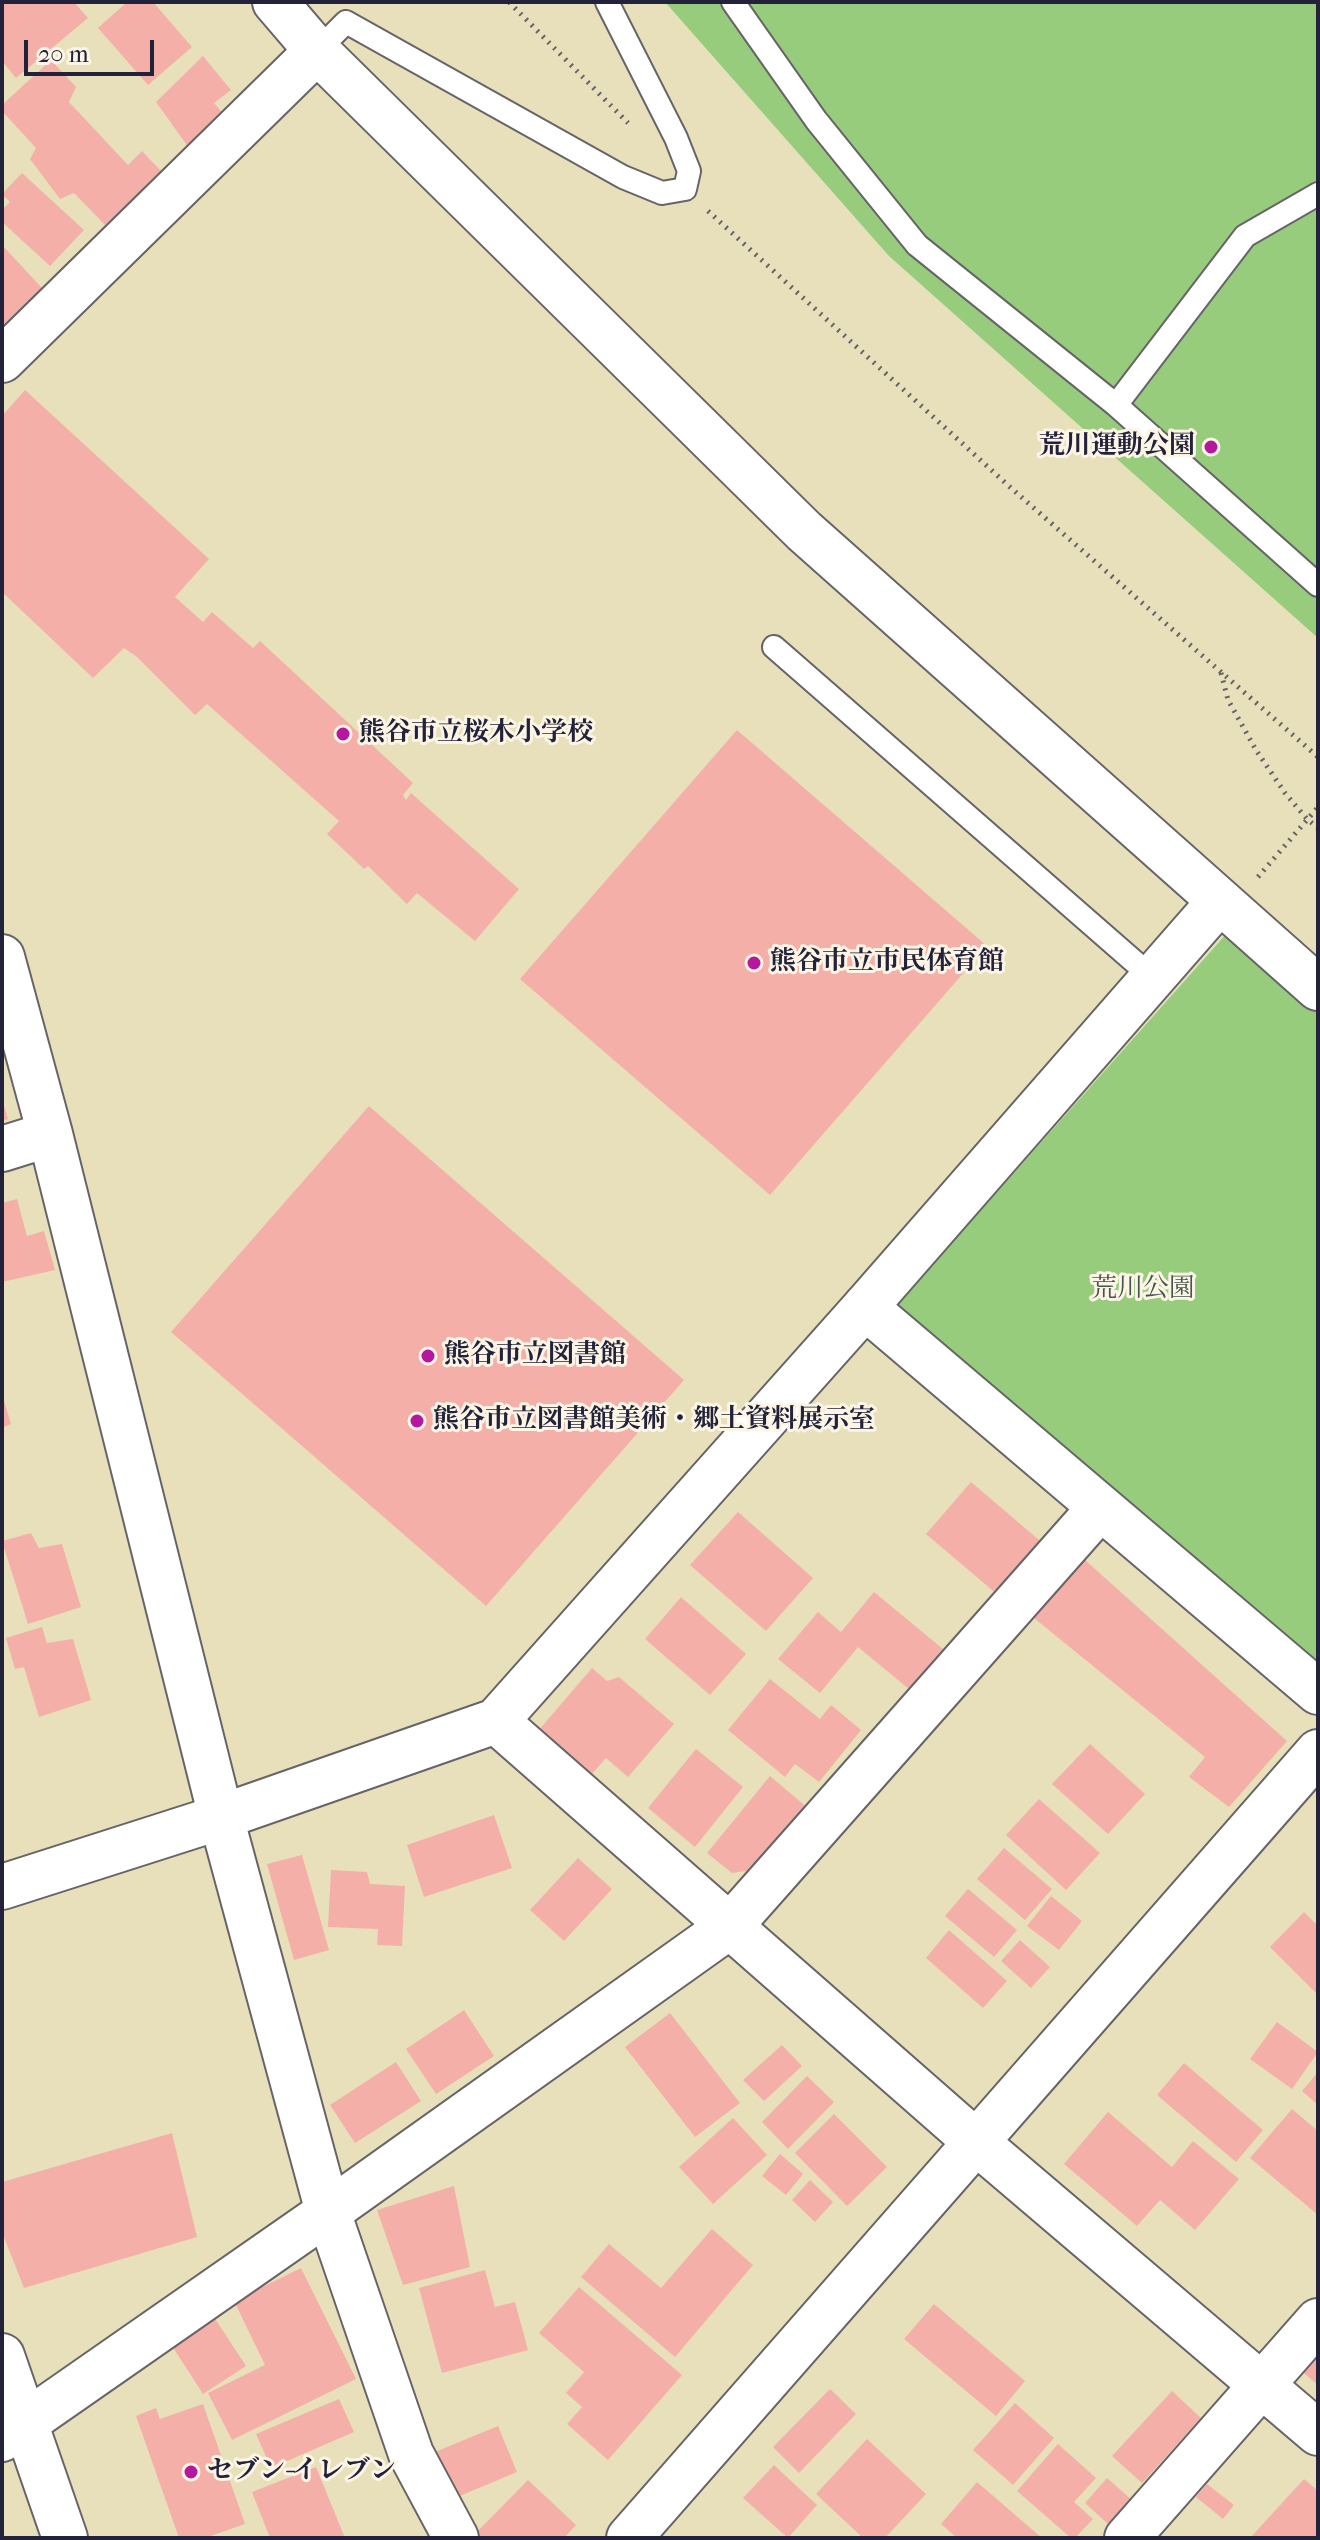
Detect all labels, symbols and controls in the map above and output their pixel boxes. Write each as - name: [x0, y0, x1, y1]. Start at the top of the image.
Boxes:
- scale bar: [28, 24, 158, 74]
- text: 20 m: [38, 40, 89, 68]
- place label: 荒川運動公園: [1039, 431, 1195, 463]
- marker: 荒川運動公園: [1202, 438, 1220, 456]
- place label: 熊谷市立桜木小学校: [359, 718, 593, 750]
- marker: 熊谷市立桜木小学校: [334, 725, 352, 743]
- place label: 熊谷市立市民体育館: [770, 947, 1004, 979]
- marker: 熊谷市立市民体育館: [745, 954, 763, 972]
- park label: 荒川公園: [1091, 1274, 1195, 1306]
- place label: 熊谷市立図書館: [444, 1340, 626, 1372]
- marker: 熊谷市立図書館: [419, 1347, 437, 1365]
- place label: 熊谷市立図書館美術・郷土資料展示室: [433, 1405, 875, 1437]
- marker: 熊谷市立図書館美術・郷土資料展示室: [408, 1412, 426, 1430]
- place label: セブン-イレブン: [207, 2456, 396, 2488]
- marker: セブン-イレブン: [182, 2463, 200, 2481]

